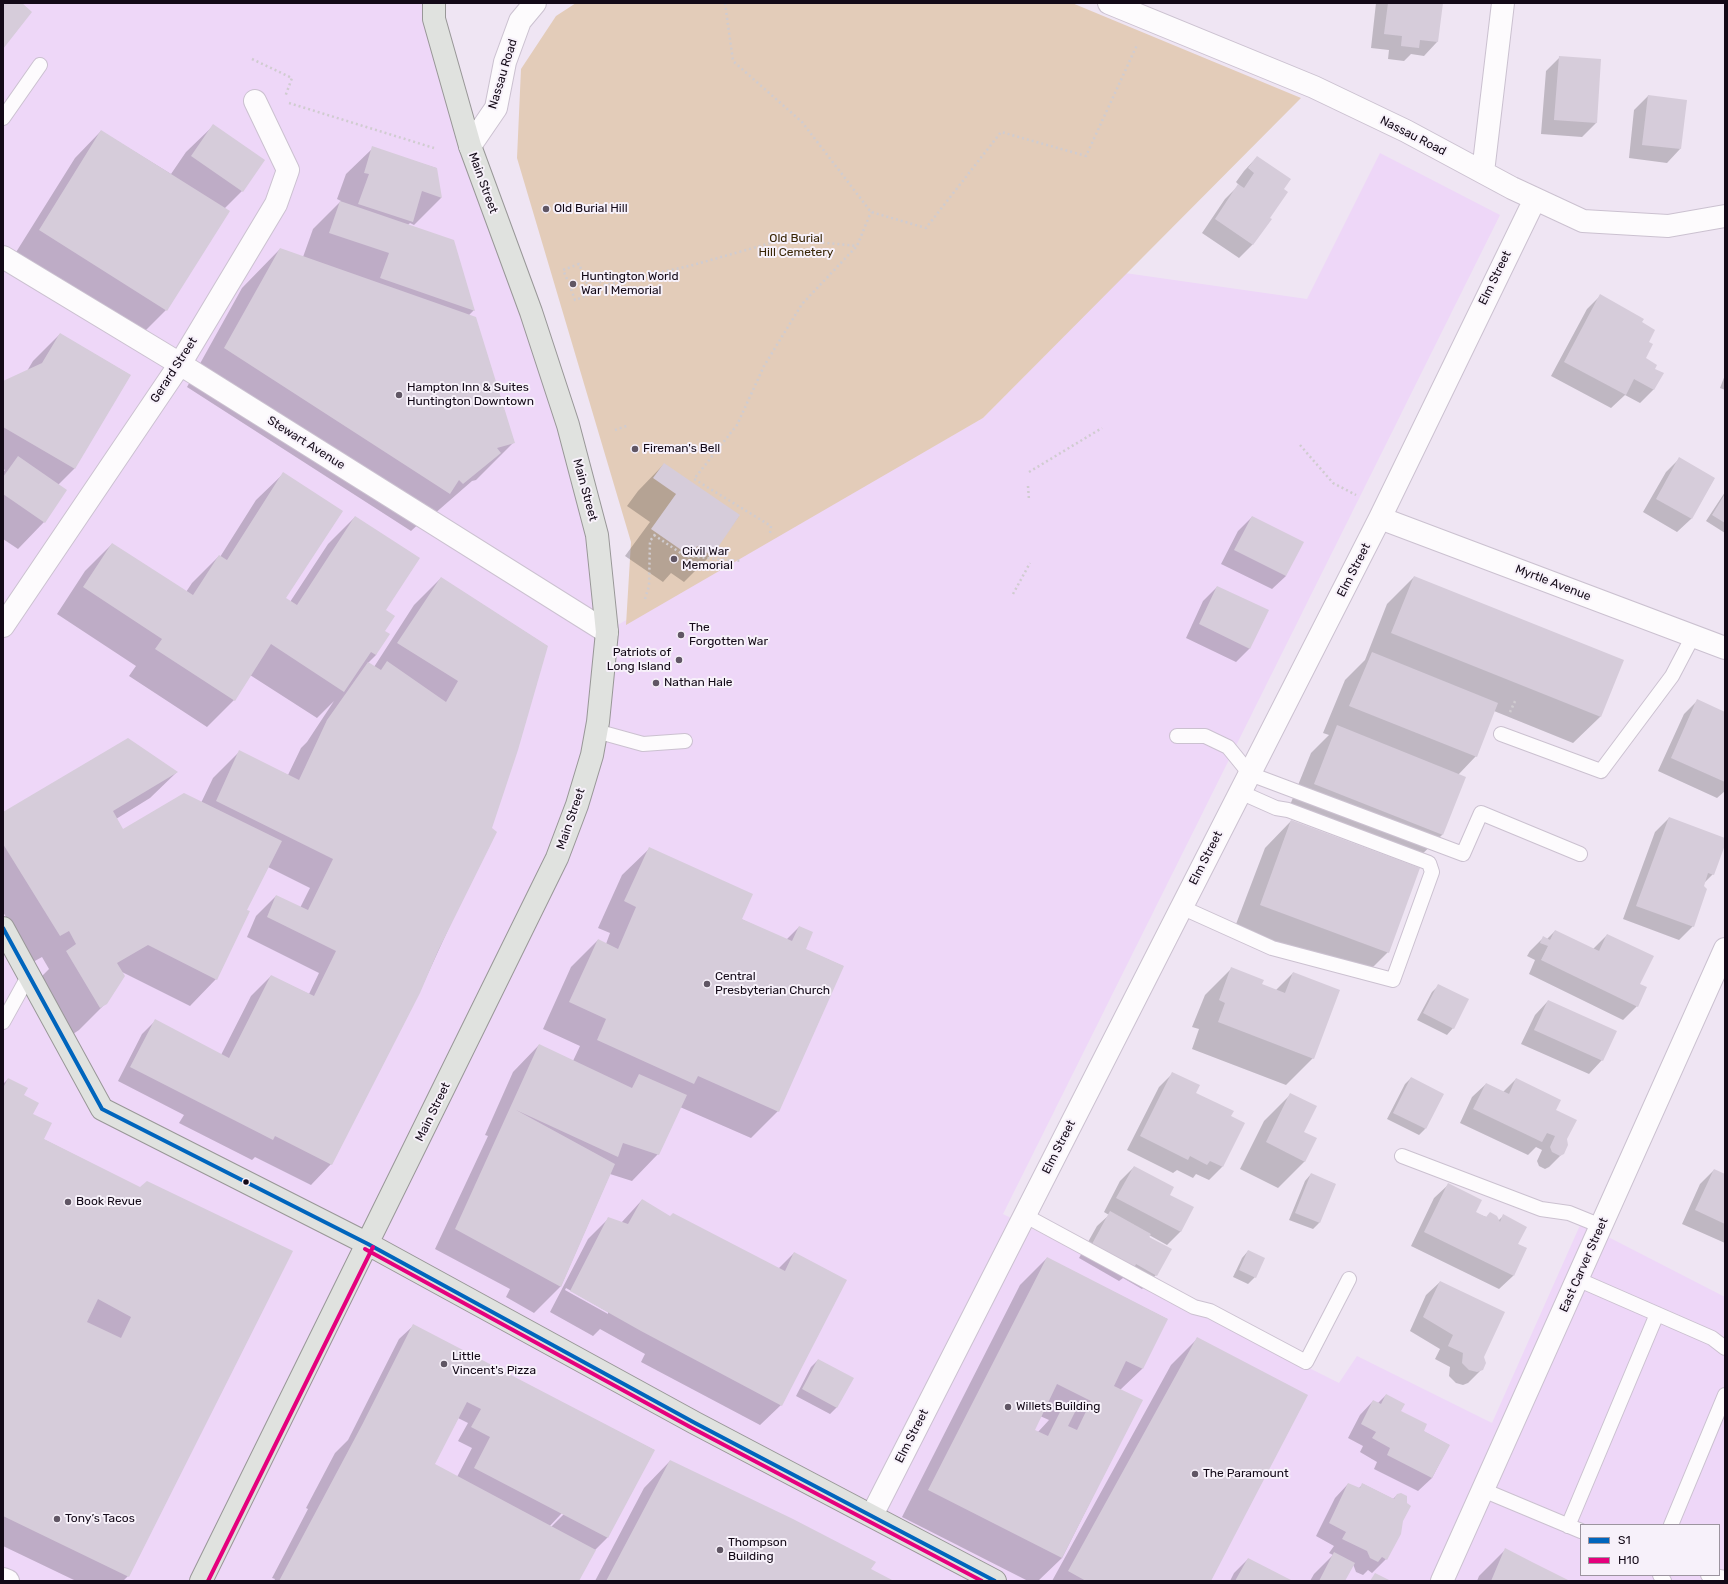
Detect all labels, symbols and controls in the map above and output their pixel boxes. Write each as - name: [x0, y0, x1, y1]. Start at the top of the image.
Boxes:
- street label: Nassau Road: [486, 37, 520, 111]
- street label: Nassau Road: [1377, 113, 1449, 159]
- street label: Main Street: [465, 150, 501, 216]
- place label: Old Burial Hill: [554, 202, 628, 216]
- marker: Old Burial Hill: [541, 204, 551, 214]
- park label: Old Burial Hill Cemetery: [759, 232, 833, 260]
- street label: Elm Street: [1476, 249, 1514, 307]
- place label: Huntington World War I Memorial: [581, 270, 679, 298]
- marker: Huntington World War I Memorial: [568, 279, 578, 289]
- street label: Gerard Street: [147, 335, 201, 405]
- place label: Hampton Inn & Suites Huntington Downtown: [407, 381, 534, 409]
- marker: Hampton Inn & Suites Huntington Downtown: [394, 390, 404, 400]
- street label: Stewart Avenue: [264, 413, 348, 473]
- place label: Fireman's Bell: [643, 442, 720, 456]
- marker: Fireman's Bell: [630, 444, 640, 454]
- street label: Main Street: [570, 457, 600, 523]
- street label: Elm Street: [1334, 541, 1374, 599]
- place label: Civil War Memorial: [682, 545, 733, 573]
- marker: Civil War Memorial: [669, 554, 679, 564]
- street label: Myrtle Avenue: [1513, 562, 1593, 604]
- place label: The Forgotten War: [689, 621, 768, 649]
- marker: The Forgotten War: [676, 630, 686, 640]
- place label: Patriots of Long Island: [607, 646, 671, 674]
- marker: Patriots of Long Island: [674, 655, 684, 665]
- place label: Nathan Hale: [664, 676, 733, 690]
- marker: Nathan Hale: [651, 678, 661, 688]
- street label: Main Street: [554, 786, 588, 852]
- street label: Elm Street: [1186, 829, 1226, 887]
- place label: Central Presbyterian Church: [715, 970, 830, 998]
- marker: Central Presbyterian Church: [702, 979, 712, 989]
- street label: Main Street: [413, 1080, 453, 1144]
- street label: Elm Street: [1039, 1118, 1079, 1176]
- unlabelled marker: [241, 1177, 251, 1187]
- place label: Book Revue: [76, 1195, 142, 1209]
- marker: Book Revue: [63, 1197, 73, 1207]
- street label: East Carver Street: [1557, 1215, 1611, 1315]
- place label: Little Vincent's Pizza: [452, 1350, 536, 1378]
- marker: Little Vincent's Pizza: [439, 1359, 449, 1369]
- place label: Willets Building: [1016, 1400, 1100, 1414]
- marker: Willets Building: [1003, 1402, 1013, 1412]
- street label: Elm Street: [892, 1407, 932, 1465]
- place label: The Paramount: [1203, 1467, 1289, 1481]
- marker: The Paramount: [1190, 1469, 1200, 1479]
- place label: Tony’s Tacos: [65, 1512, 135, 1526]
- marker: Tony’s Tacos: [52, 1514, 62, 1524]
- legend: [1580, 1524, 1720, 1576]
- text: S1: [1618, 1533, 1631, 1547]
- place label: Thompson Building: [728, 1536, 787, 1564]
- marker: Thompson Building: [715, 1545, 725, 1555]
- text: H10: [1618, 1553, 1639, 1567]

